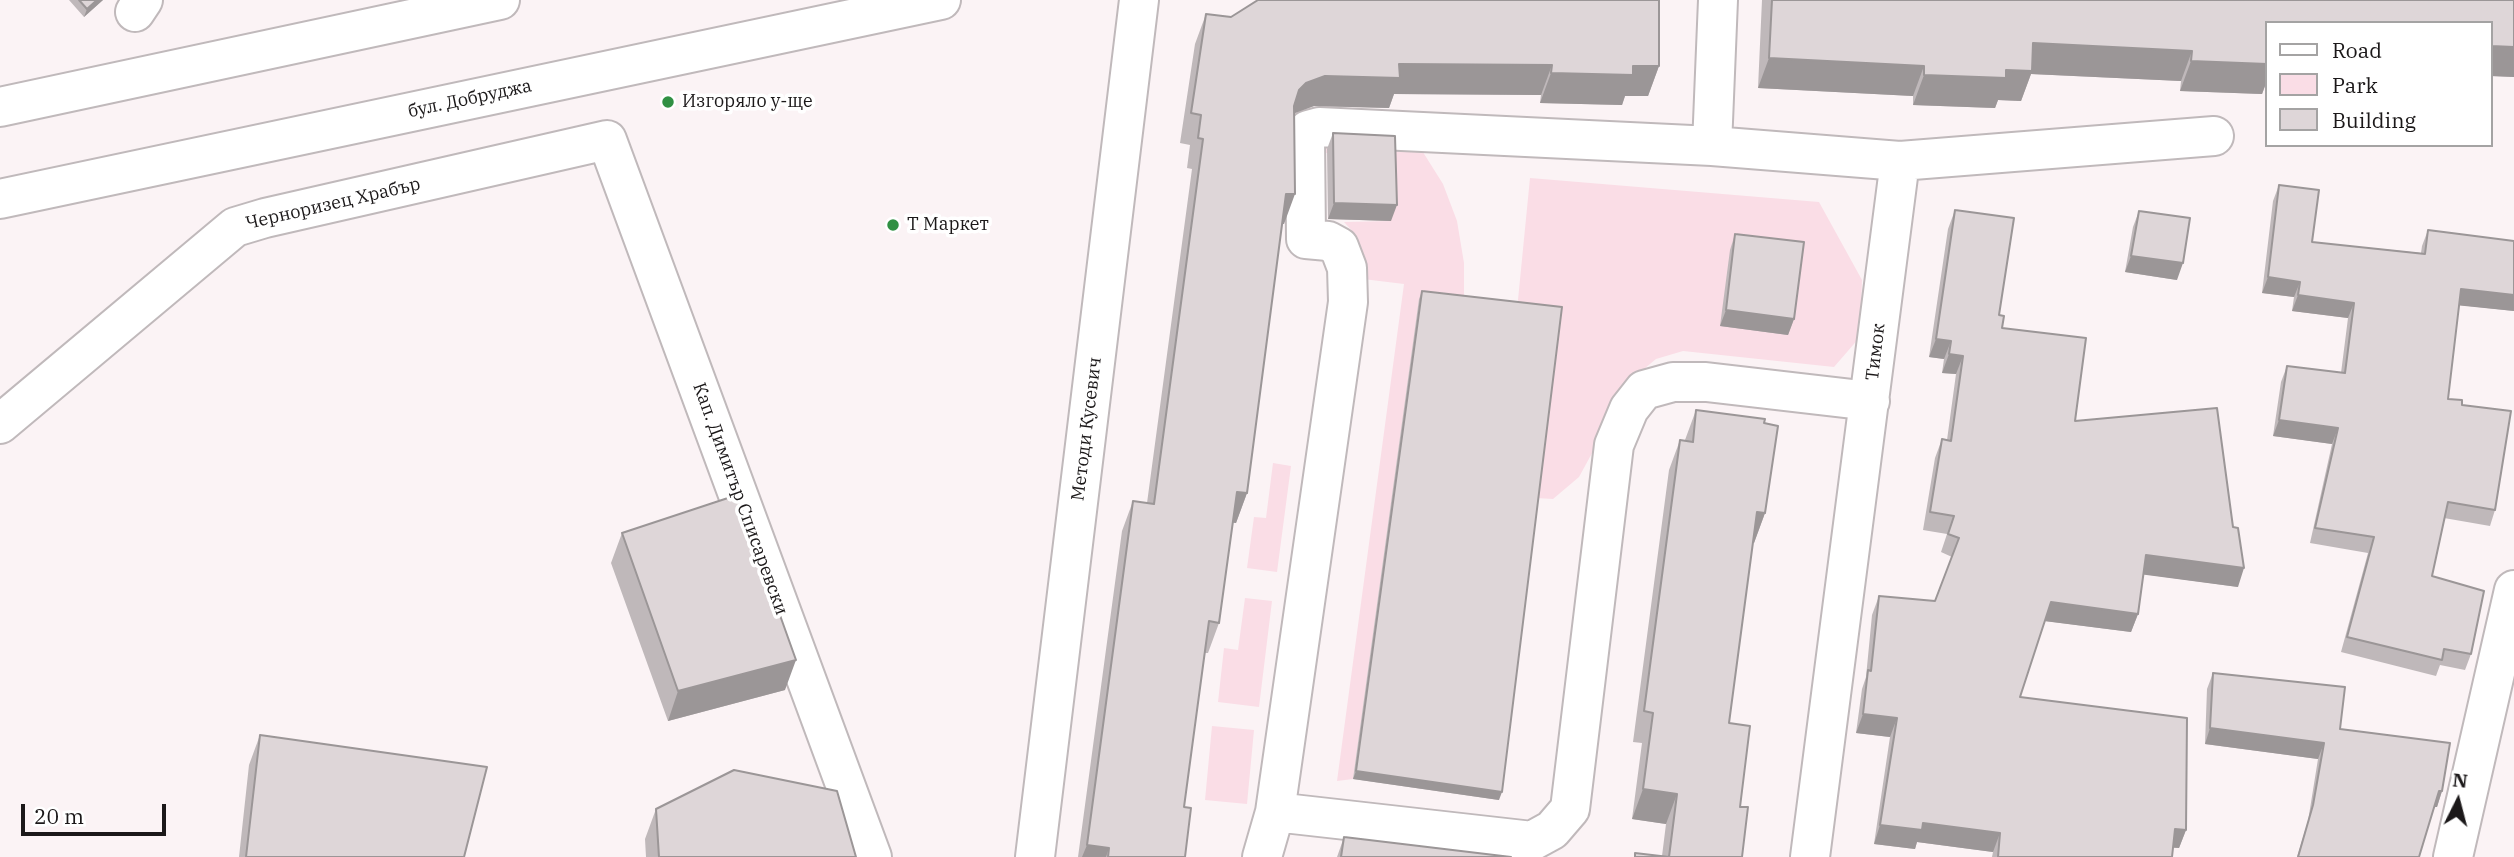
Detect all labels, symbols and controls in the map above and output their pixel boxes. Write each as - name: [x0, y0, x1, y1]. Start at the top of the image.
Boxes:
- legend: [2266, 21, 2493, 147]
- text: Road: [2332, 36, 2382, 64]
- text: Park: [2332, 71, 2378, 99]
- street label: бул. Добруджа: [406, 75, 534, 123]
- place label: Изгоряло у-ще: [682, 91, 813, 113]
- marker: Изгоряло у-ще: [660, 94, 676, 110]
- text: Building: [2332, 106, 2416, 134]
- street label: Черноризец Храбър: [244, 173, 422, 235]
- place label: Т Маркет: [907, 214, 989, 236]
- marker: Т Маркет: [885, 217, 901, 233]
- street label: Тимок: [1862, 322, 1890, 382]
- street label: Методи Кусевич: [1067, 356, 1107, 502]
- street label: Кап. Димитър Списаревски: [688, 380, 792, 618]
- north arrow: [2423, 766, 2493, 836]
- text: N: [2451, 767, 2469, 793]
- scale bar: [24, 790, 170, 834]
- text: 20 m: [34, 802, 84, 830]

